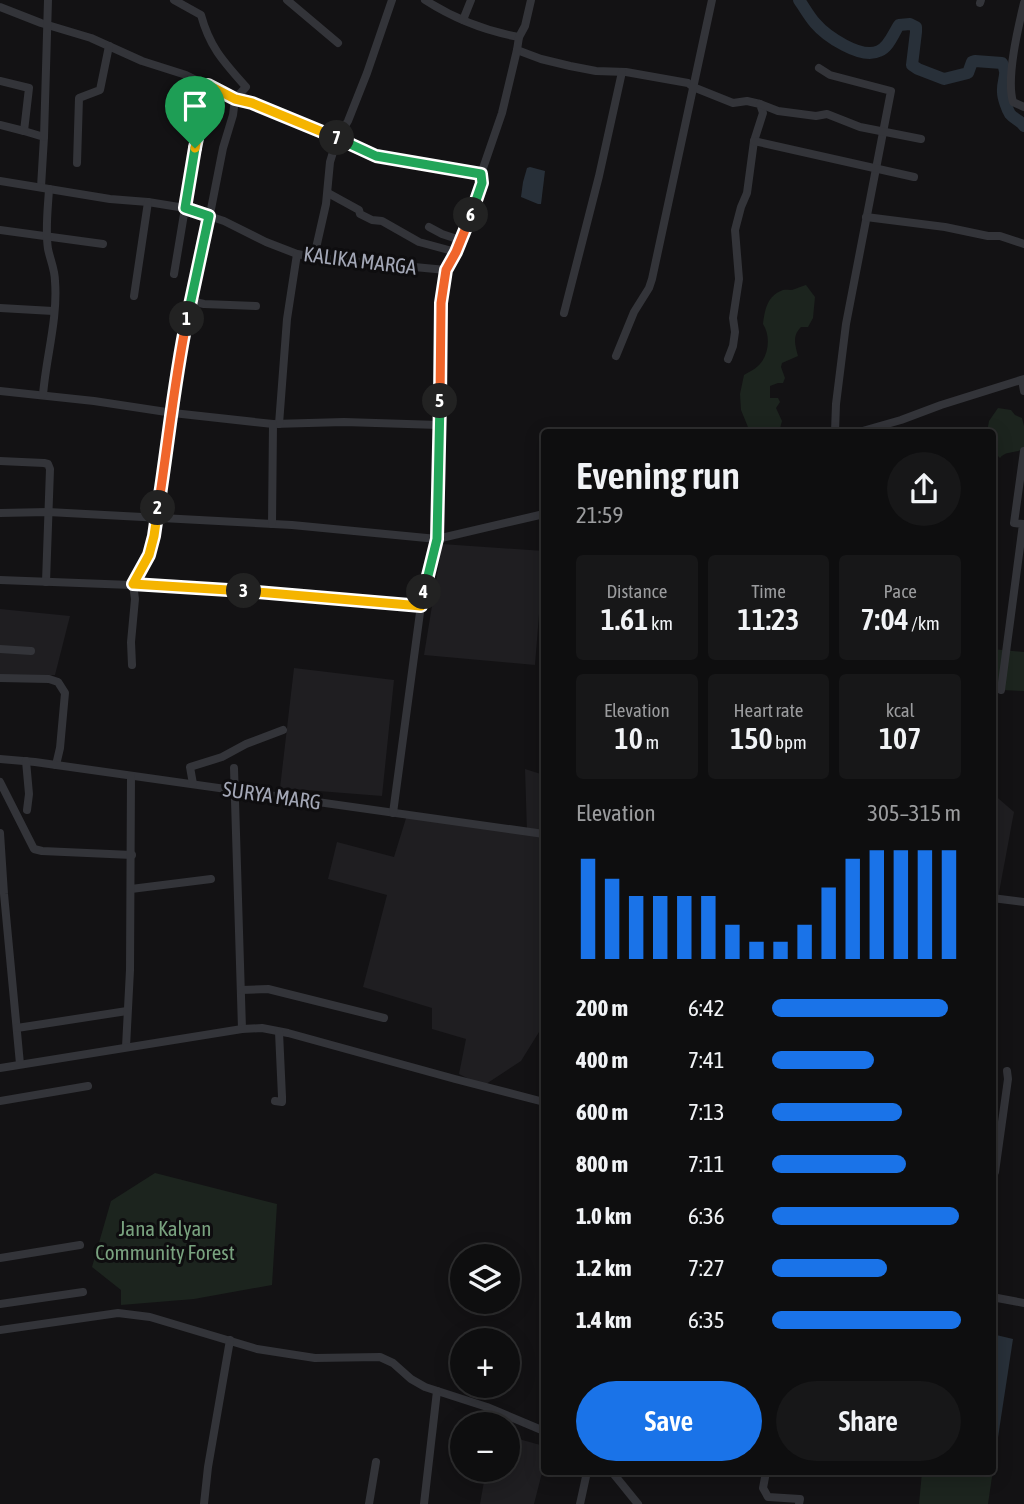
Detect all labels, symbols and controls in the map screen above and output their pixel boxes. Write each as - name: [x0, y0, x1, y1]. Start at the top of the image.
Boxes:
- pin: [165, 76, 225, 148]
- icon: arrive: [176, 87, 214, 125]
- pin: 7: [320, 120, 354, 156]
- text: 7: [332, 126, 341, 148]
- pin: 6: [454, 198, 489, 232]
- text: 6: [466, 203, 475, 225]
- street label: KALIKA MARGA: [302, 241, 419, 279]
- pin: 1: [170, 302, 204, 336]
- text: 1: [182, 307, 191, 329]
- pin: 5: [422, 384, 458, 418]
- text: 5: [435, 389, 444, 411]
- button: share: [887, 452, 961, 526]
- text: Evening run: [576, 454, 740, 497]
- pin: 2: [140, 490, 176, 526]
- text: 2: [153, 496, 162, 518]
- text: 21:59: [576, 502, 623, 528]
- pin: 3: [226, 574, 262, 608]
- pin: 4: [406, 574, 442, 610]
- text: 3: [239, 579, 248, 601]
- text: 4: [419, 580, 428, 602]
- text: Distance: [606, 580, 667, 602]
- text: Time: [751, 580, 786, 602]
- text: Pace: [883, 580, 917, 602]
- text: 1.61: [601, 602, 648, 636]
- text: 11:23: [738, 602, 799, 636]
- text: 7:04: [860, 602, 909, 636]
- text: km: [648, 612, 673, 634]
- text: /km: [909, 612, 940, 634]
- text: Elevation: [604, 699, 670, 721]
- text: Heart rate: [734, 699, 803, 721]
- text: kcal: [886, 699, 915, 721]
- text: 10: [615, 721, 643, 755]
- text: 150: [730, 721, 773, 755]
- text: 107: [879, 721, 921, 755]
- text: m: [643, 731, 659, 753]
- text: bpm: [773, 731, 807, 753]
- street label: SURYA MARG: [221, 776, 323, 814]
- text: Elevation: [576, 800, 656, 826]
- text: 305–315 m: [867, 800, 961, 826]
- text: 200 m: [576, 995, 628, 1021]
- text: 6:42: [688, 995, 725, 1021]
- text: 400 m: [576, 1047, 628, 1073]
- text: 7:41: [688, 1047, 725, 1073]
- text: 600 m: [576, 1099, 628, 1125]
- text: 7:13: [688, 1099, 725, 1125]
- text: 800 m: [576, 1151, 628, 1177]
- text: 7:11: [688, 1151, 725, 1177]
- text: 1.0 km: [576, 1203, 632, 1229]
- text: 6:36: [688, 1203, 725, 1229]
- park label: Jana Kalyan Community Forest: [95, 1216, 235, 1264]
- map controls: [450, 1244, 520, 1482]
- button: layers: [450, 1244, 520, 1314]
- text: 1.2 km: [576, 1255, 632, 1281]
- text: 7:27: [688, 1255, 725, 1281]
- text: 1.4 km: [576, 1307, 632, 1333]
- text: 6:35: [688, 1307, 725, 1333]
- button: +: [450, 1328, 520, 1398]
- button: Save: [576, 1381, 762, 1461]
- button: Share: [776, 1381, 961, 1461]
- button: −: [450, 1412, 520, 1482]

